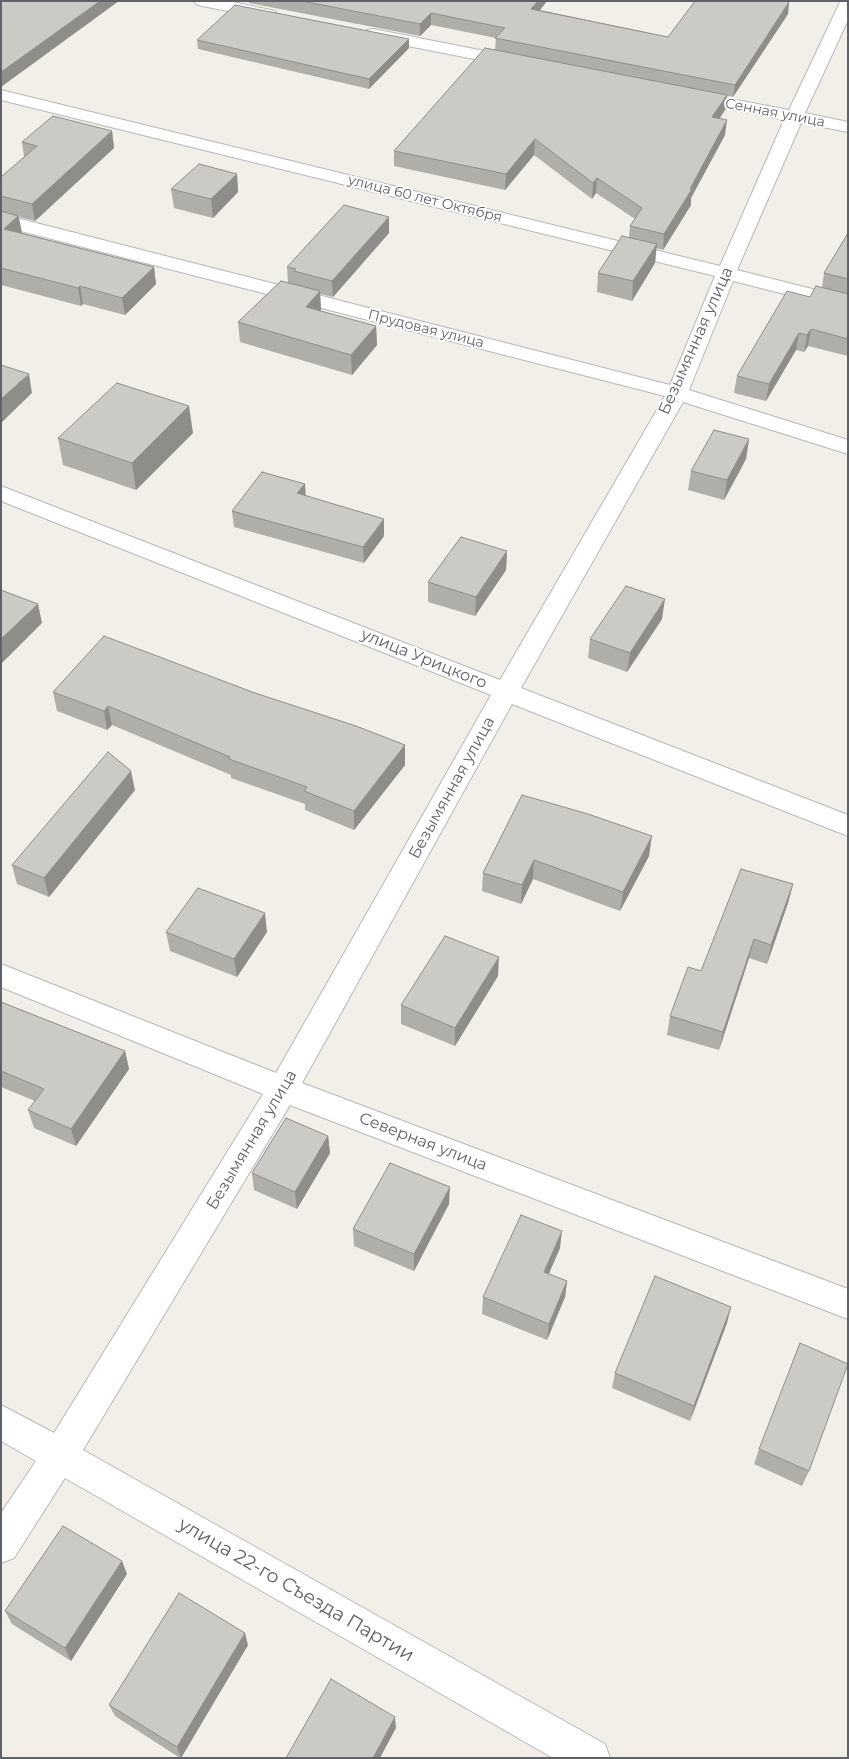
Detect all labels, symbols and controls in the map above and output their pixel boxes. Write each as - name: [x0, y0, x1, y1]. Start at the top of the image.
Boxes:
- street label: Сенная улица: [724, 95, 826, 131]
- street label: улица 60 лет Октября: [346, 172, 504, 226]
- street label: Безымянная улица: [655, 264, 737, 418]
- street label: Прудовая улица: [366, 306, 486, 352]
- street label: улица Урицкого: [358, 625, 490, 693]
- street label: Безымянная улица: [405, 714, 499, 862]
- street label: Безымянная улица: [203, 1067, 301, 1213]
- street label: Северная улица: [356, 1109, 490, 1175]
- street label: улица 22-го Съезда Партии: [174, 1513, 418, 1667]

